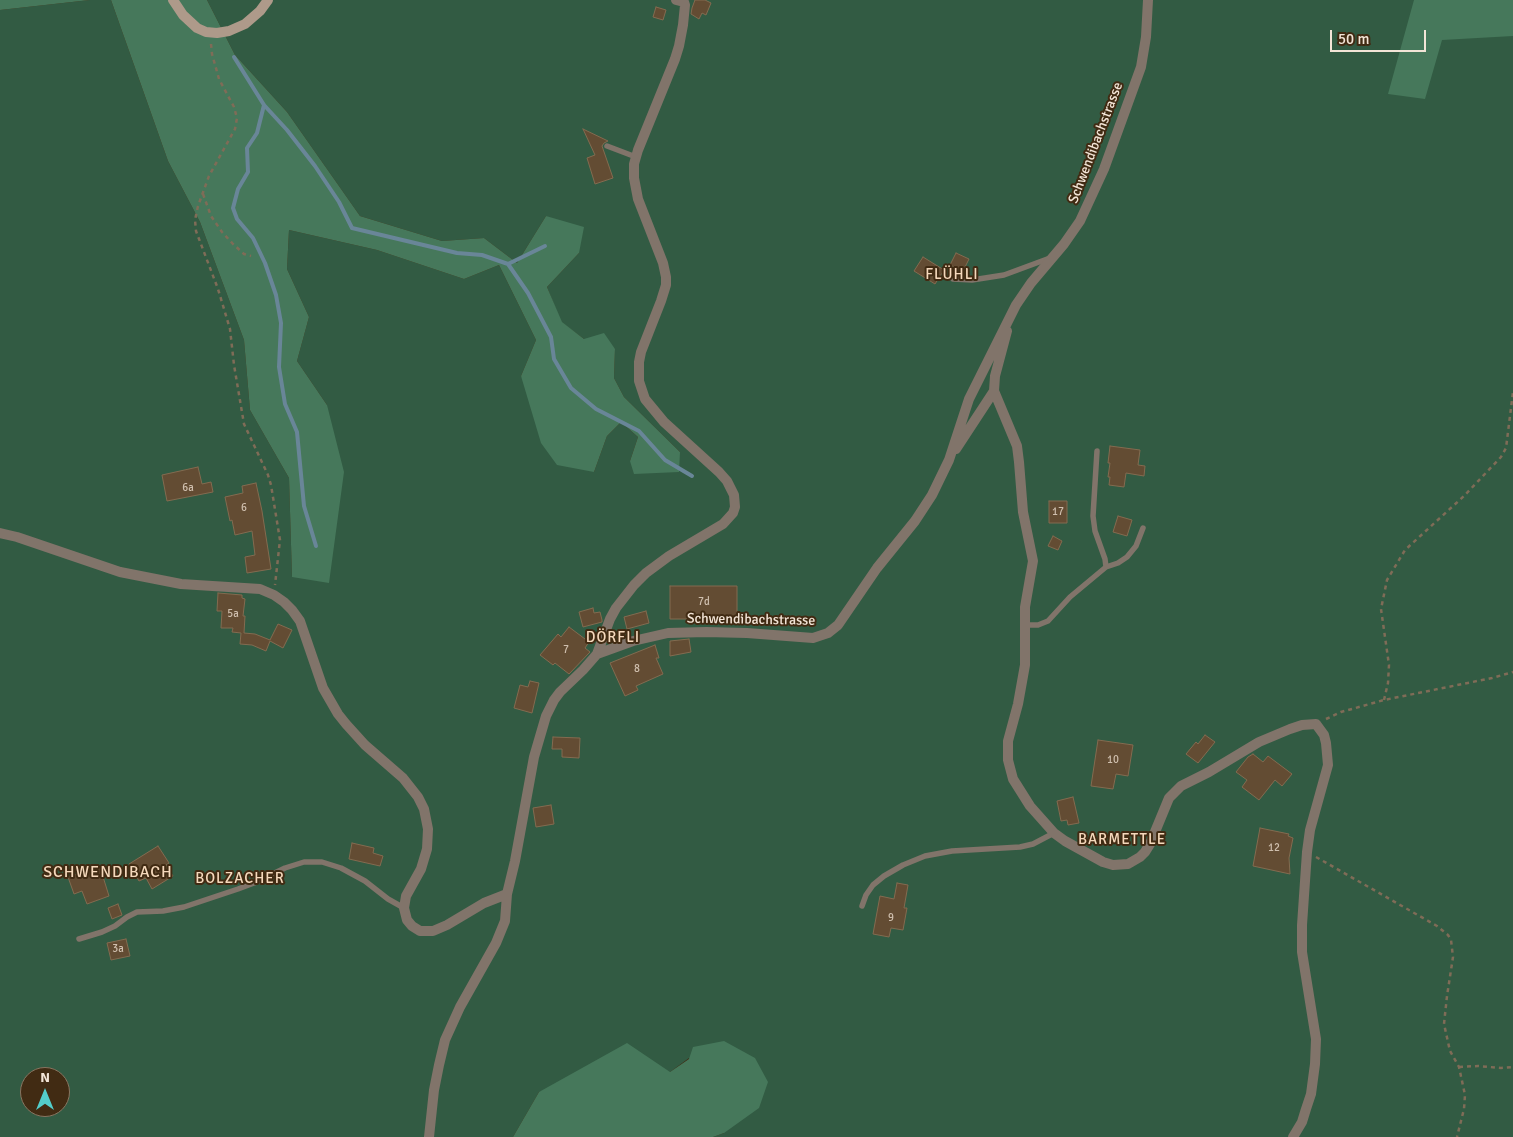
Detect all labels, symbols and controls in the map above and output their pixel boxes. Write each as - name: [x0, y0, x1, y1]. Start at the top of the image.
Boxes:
- scale bar: [1333, 20, 1429, 52]
- text: 50 m: [1338, 30, 1369, 48]
- street label: Schwendibachstrasse: [1065, 80, 1127, 206]
- district label: FLÜHLI: [925, 266, 979, 284]
- house number: 6a: [182, 481, 194, 495]
- house number: 6: [241, 501, 247, 515]
- house number: 17: [1052, 505, 1064, 519]
- house number: 7d: [698, 595, 710, 609]
- house number: 5a: [227, 607, 239, 621]
- street label: Schwendibachstrasse: [687, 610, 815, 630]
- district label: DÖRFLI: [585, 629, 641, 647]
- house number: 7: [563, 643, 569, 657]
- house number: 8: [634, 662, 640, 676]
- house number: 10: [1107, 753, 1119, 767]
- district label: BARMETTLE: [1077, 831, 1167, 849]
- house number: 12: [1268, 841, 1280, 855]
- district label: SCHWENDIBACH: [42, 863, 174, 883]
- district label: BOLZACHER: [194, 870, 286, 888]
- house number: 9: [888, 911, 894, 925]
- house number: 3a: [112, 942, 124, 956]
- north arrow: [20, 1067, 70, 1117]
- text: N: [40, 1069, 50, 1086]

